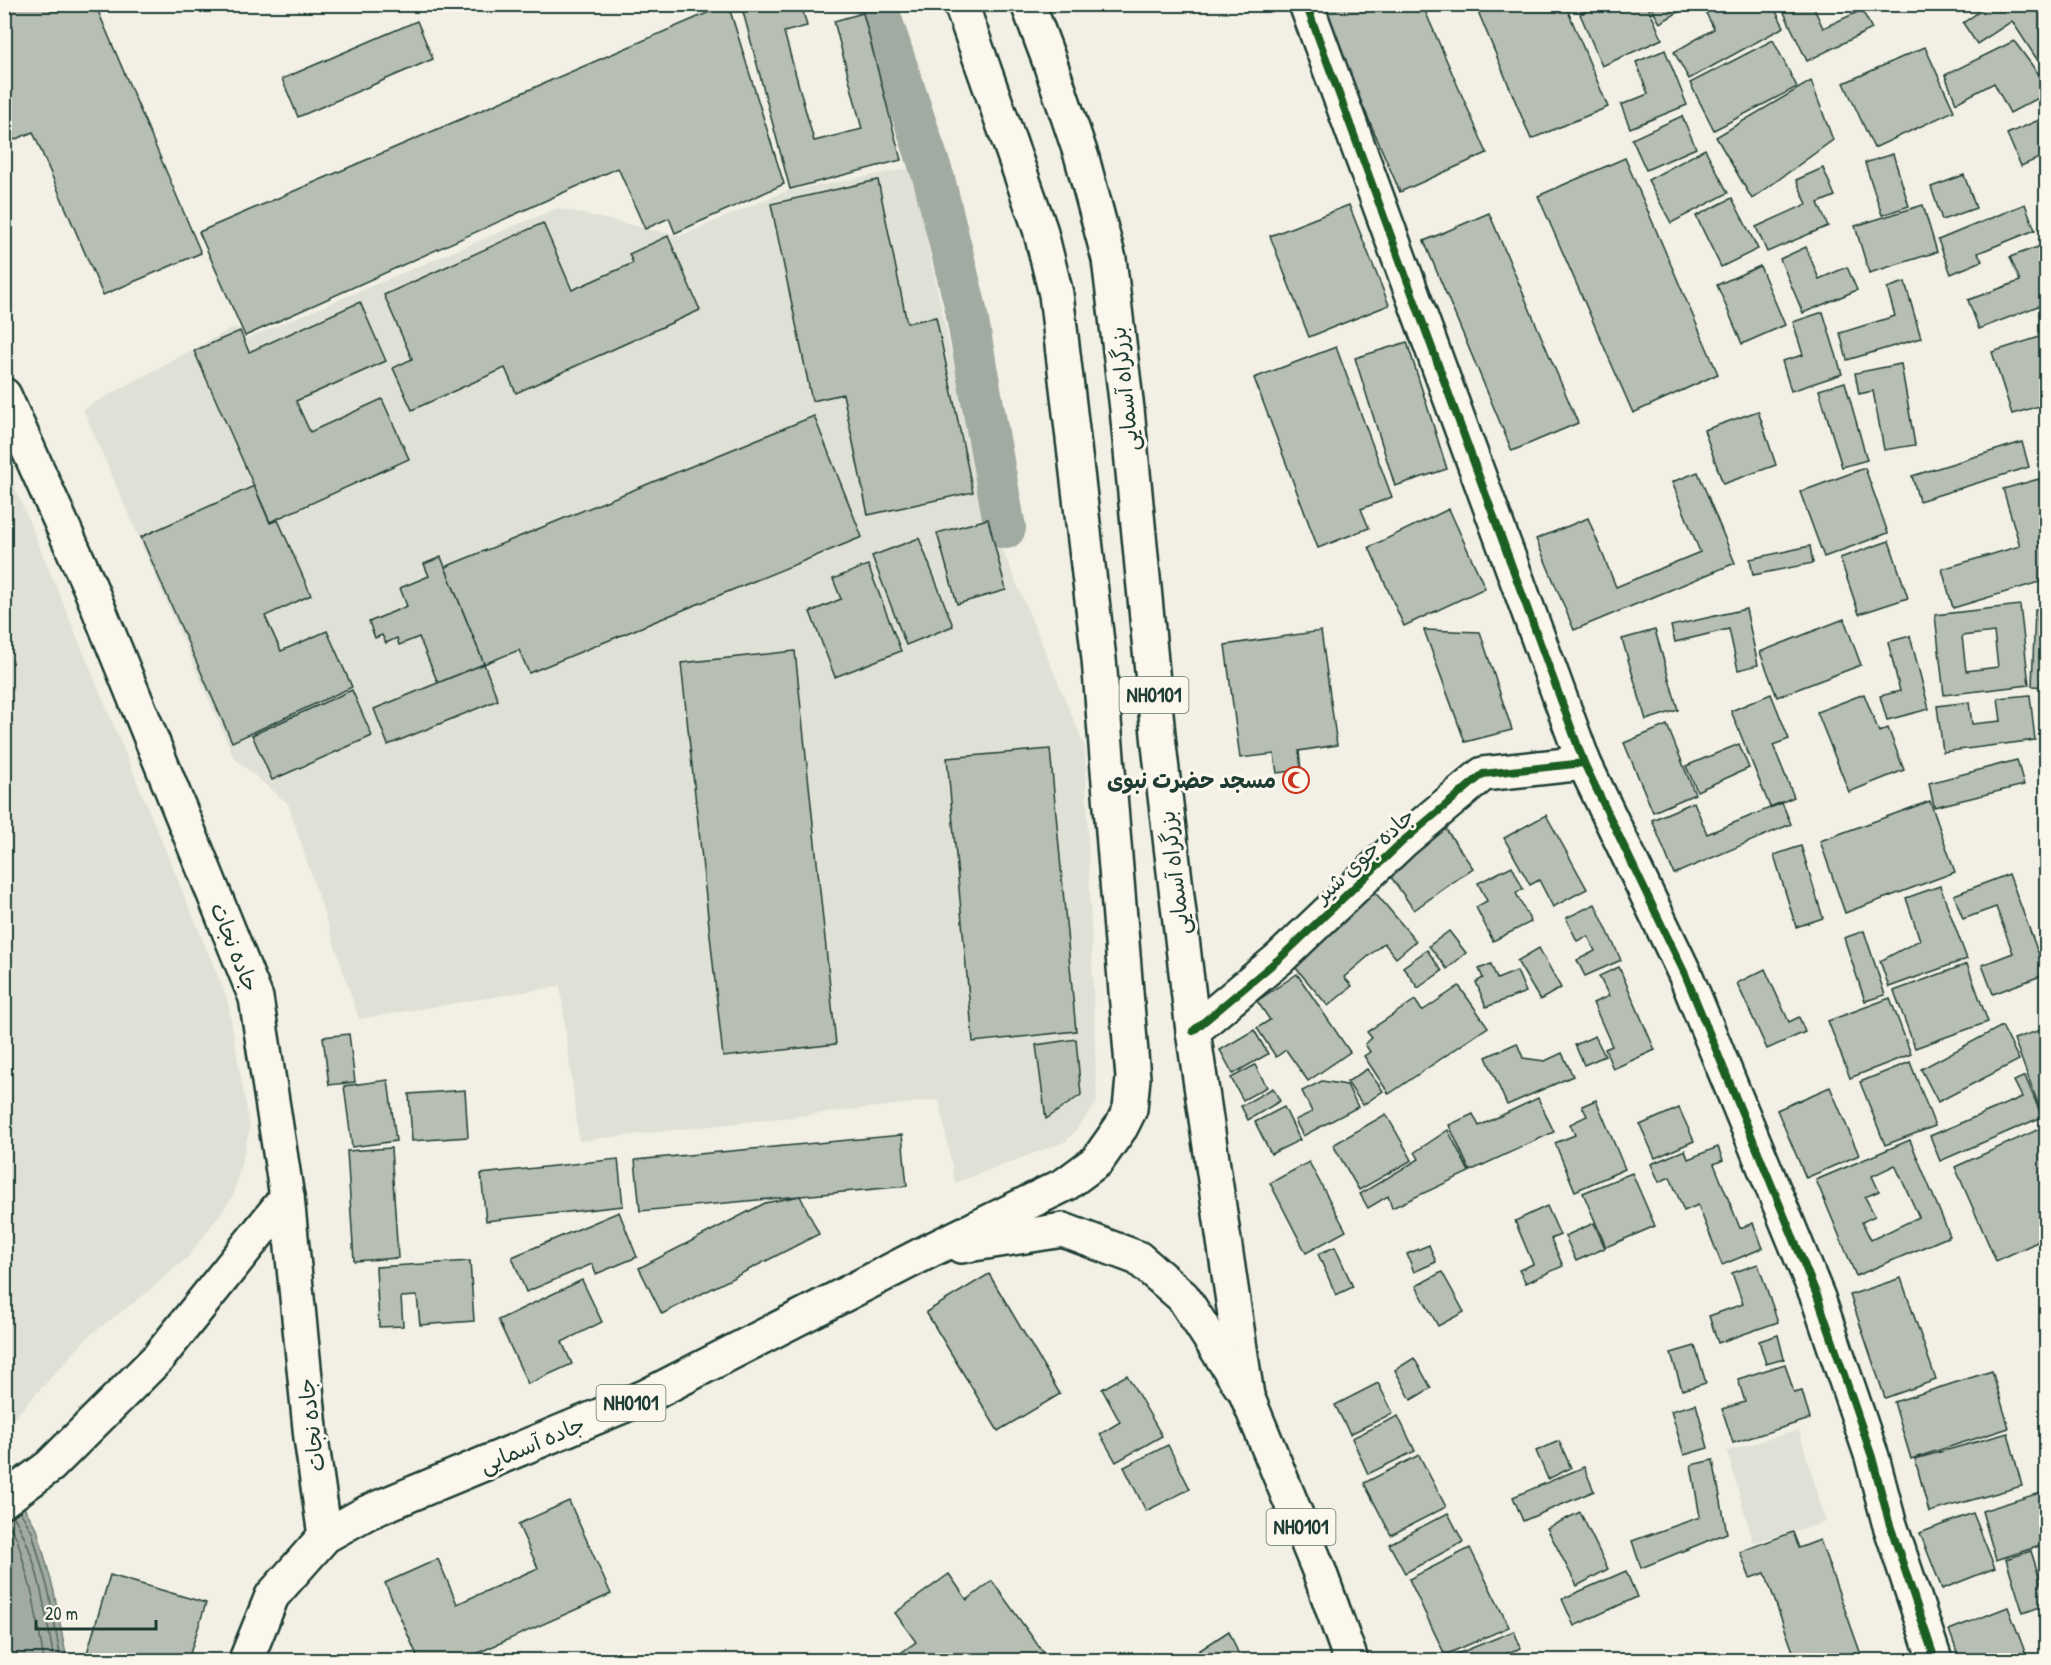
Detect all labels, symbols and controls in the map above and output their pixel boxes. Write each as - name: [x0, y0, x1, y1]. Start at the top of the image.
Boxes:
- street label: بزرگراه آسمایی: [1103, 325, 1145, 453]
- road number: NH0101: [1120, 677, 1188, 713]
- place label: مسجد حضرت نبوی: [1107, 765, 1276, 795]
- mosque icon: مسجد حضرت نبوی: [1281, 765, 1311, 795]
- street label: جاده جوی شیر: [1306, 801, 1421, 911]
- street label: بزرگراه آسمایی: [1151, 809, 1197, 937]
- street label: جاده نجات: [203, 898, 267, 996]
- street label: جاده نجات: [290, 1377, 332, 1473]
- road number: NH0101: [596, 1385, 666, 1421]
- street label: جاده آسمایی: [475, 1408, 589, 1480]
- road number: NH0101: [1266, 1509, 1336, 1545]
- scale bar: [36, 1593, 156, 1631]
- text: 20 m: [45, 1601, 78, 1626]

